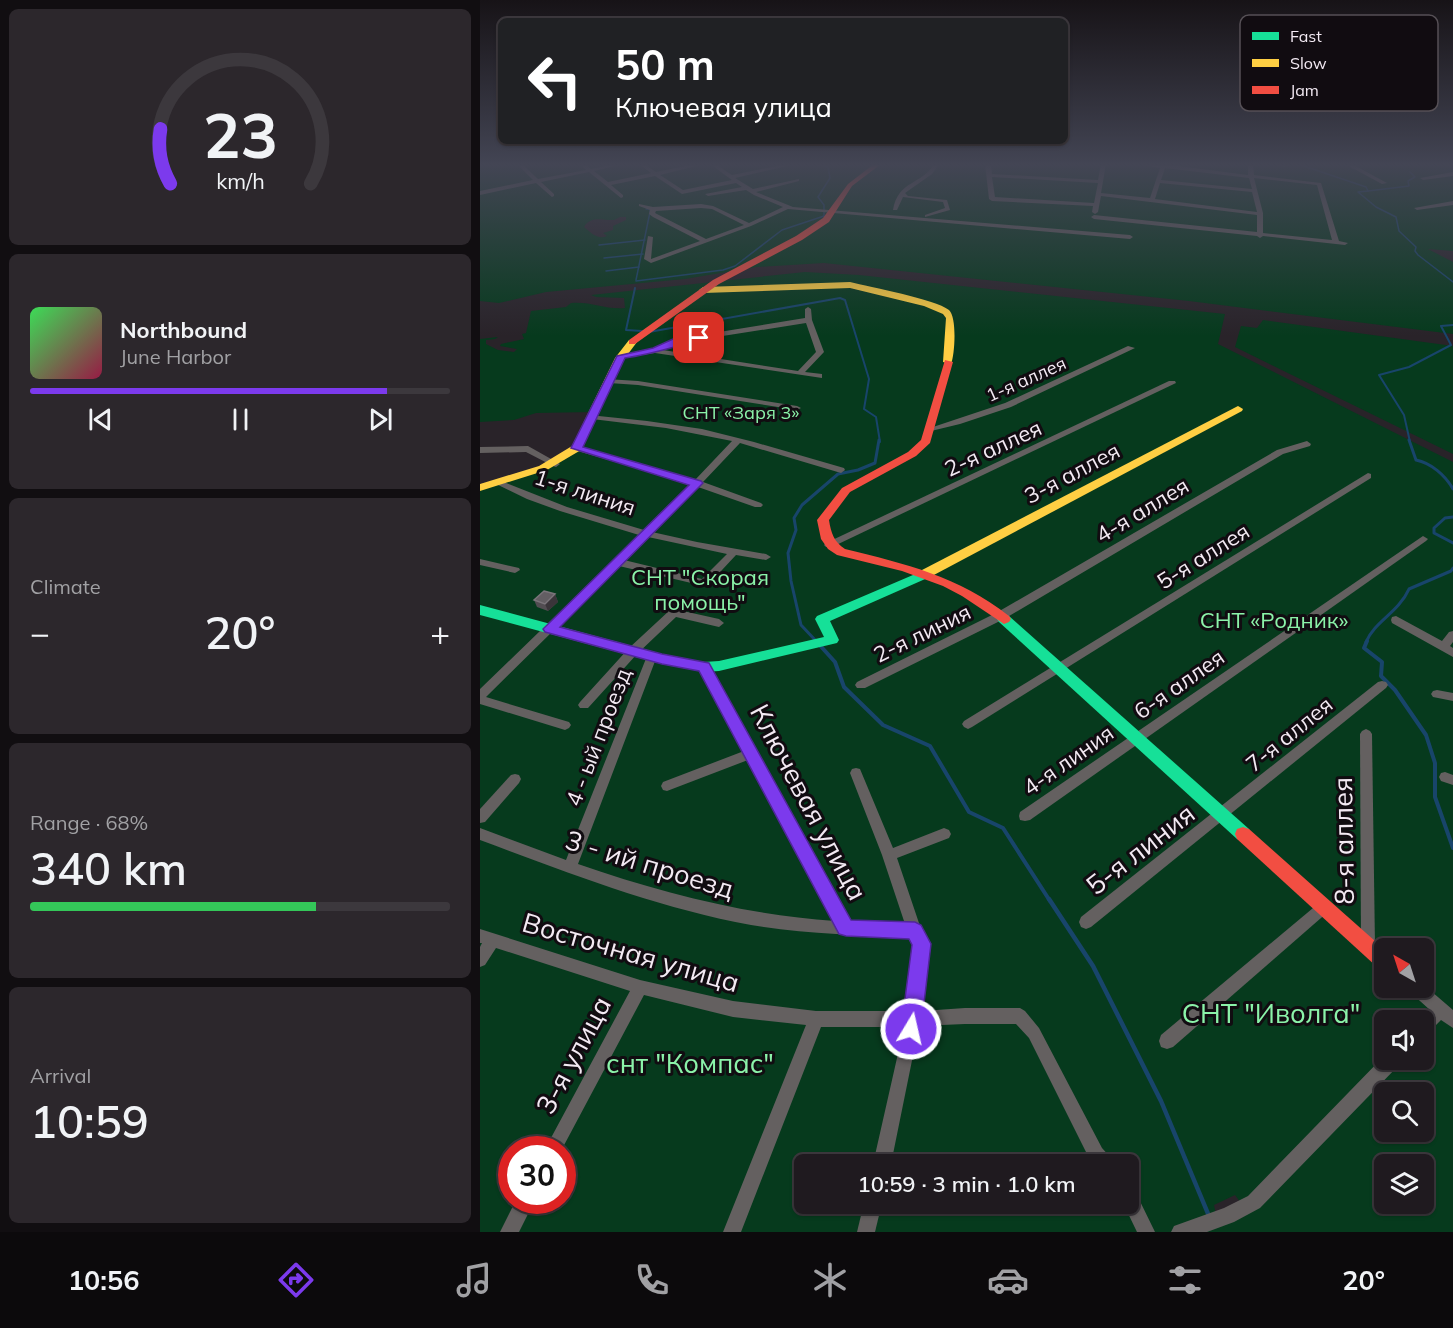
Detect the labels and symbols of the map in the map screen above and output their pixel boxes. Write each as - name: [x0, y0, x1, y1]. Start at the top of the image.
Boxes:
- legend: [1240, 15, 1438, 111]
- text: Fast: [1290, 26, 1322, 46]
- text: Slow: [1290, 53, 1327, 73]
- text: Jam: [1290, 80, 1319, 100]
- pin: [673, 312, 724, 363]
- street label: 1-я аллея: [982, 351, 1070, 407]
- park label: СНТ «Заря 3»: [683, 401, 799, 424]
- street label: 2-я аллея: [940, 413, 1046, 483]
- street label: 3-я аллея: [1020, 436, 1124, 510]
- street label: 1-я линия: [531, 462, 639, 522]
- street label: 4-я аллея: [1090, 471, 1194, 549]
- street label: 5-я аллея: [1152, 517, 1254, 595]
- park label: СНТ "Скорая помощь": [631, 563, 769, 616]
- street label: 2-я линия: [869, 597, 975, 669]
- park label: СНТ «Родник»: [1200, 606, 1349, 634]
- street label: 6-я аллея: [1128, 643, 1230, 725]
- street label: 4 - ый проезд: [559, 664, 637, 810]
- street label: 7-я аллея: [1240, 690, 1338, 778]
- street label: Ключевая улица: [743, 698, 875, 906]
- street label: 4-я линия: [1017, 718, 1119, 802]
- street label: 8-я аллея: [1325, 777, 1361, 905]
- street label: 5-я линия: [1079, 796, 1201, 902]
- street label: 3 - ий проезд: [562, 822, 738, 906]
- street label: Восточная улица: [519, 905, 743, 999]
- north arrow: [1374, 938, 1434, 998]
- street label: 3-я улица: [528, 990, 618, 1120]
- park label: СНТ "Иволга": [1182, 996, 1360, 1030]
- position arrow: [879, 997, 943, 1061]
- park label: снт "Компас": [606, 1046, 774, 1080]
- speed limit sign: 30: [498, 1136, 576, 1214]

